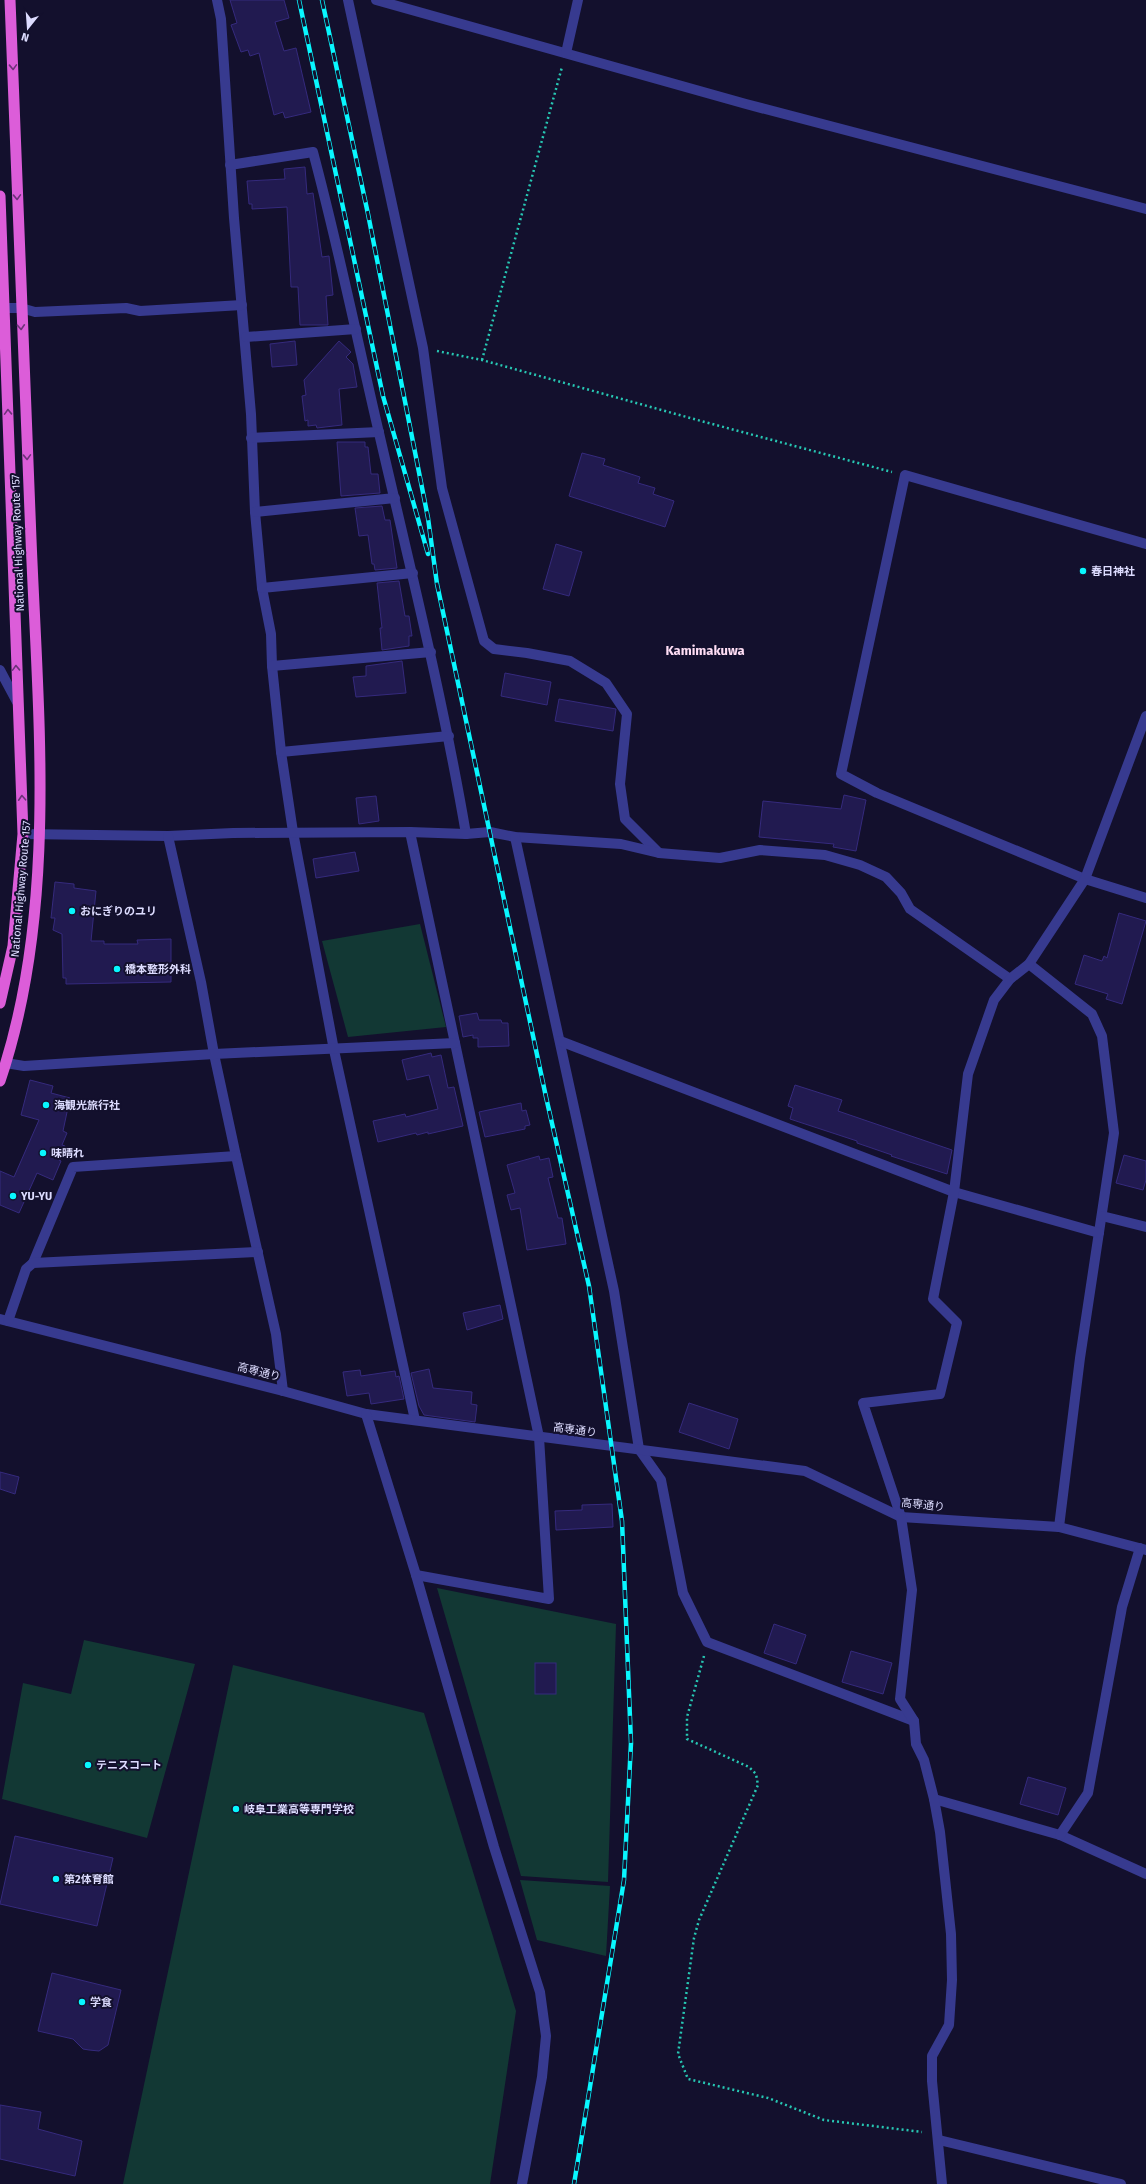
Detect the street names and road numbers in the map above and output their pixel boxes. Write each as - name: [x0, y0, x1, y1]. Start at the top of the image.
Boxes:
- street label: National Highway Route 157: [9, 474, 27, 612]
- street label: National Highway Route 157: [9, 820, 33, 958]
- street label: 高専通り: [236, 1360, 282, 1384]
- street label: 高専通り: [552, 1421, 598, 1439]
- street label: 高専通り: [900, 1496, 946, 1514]

